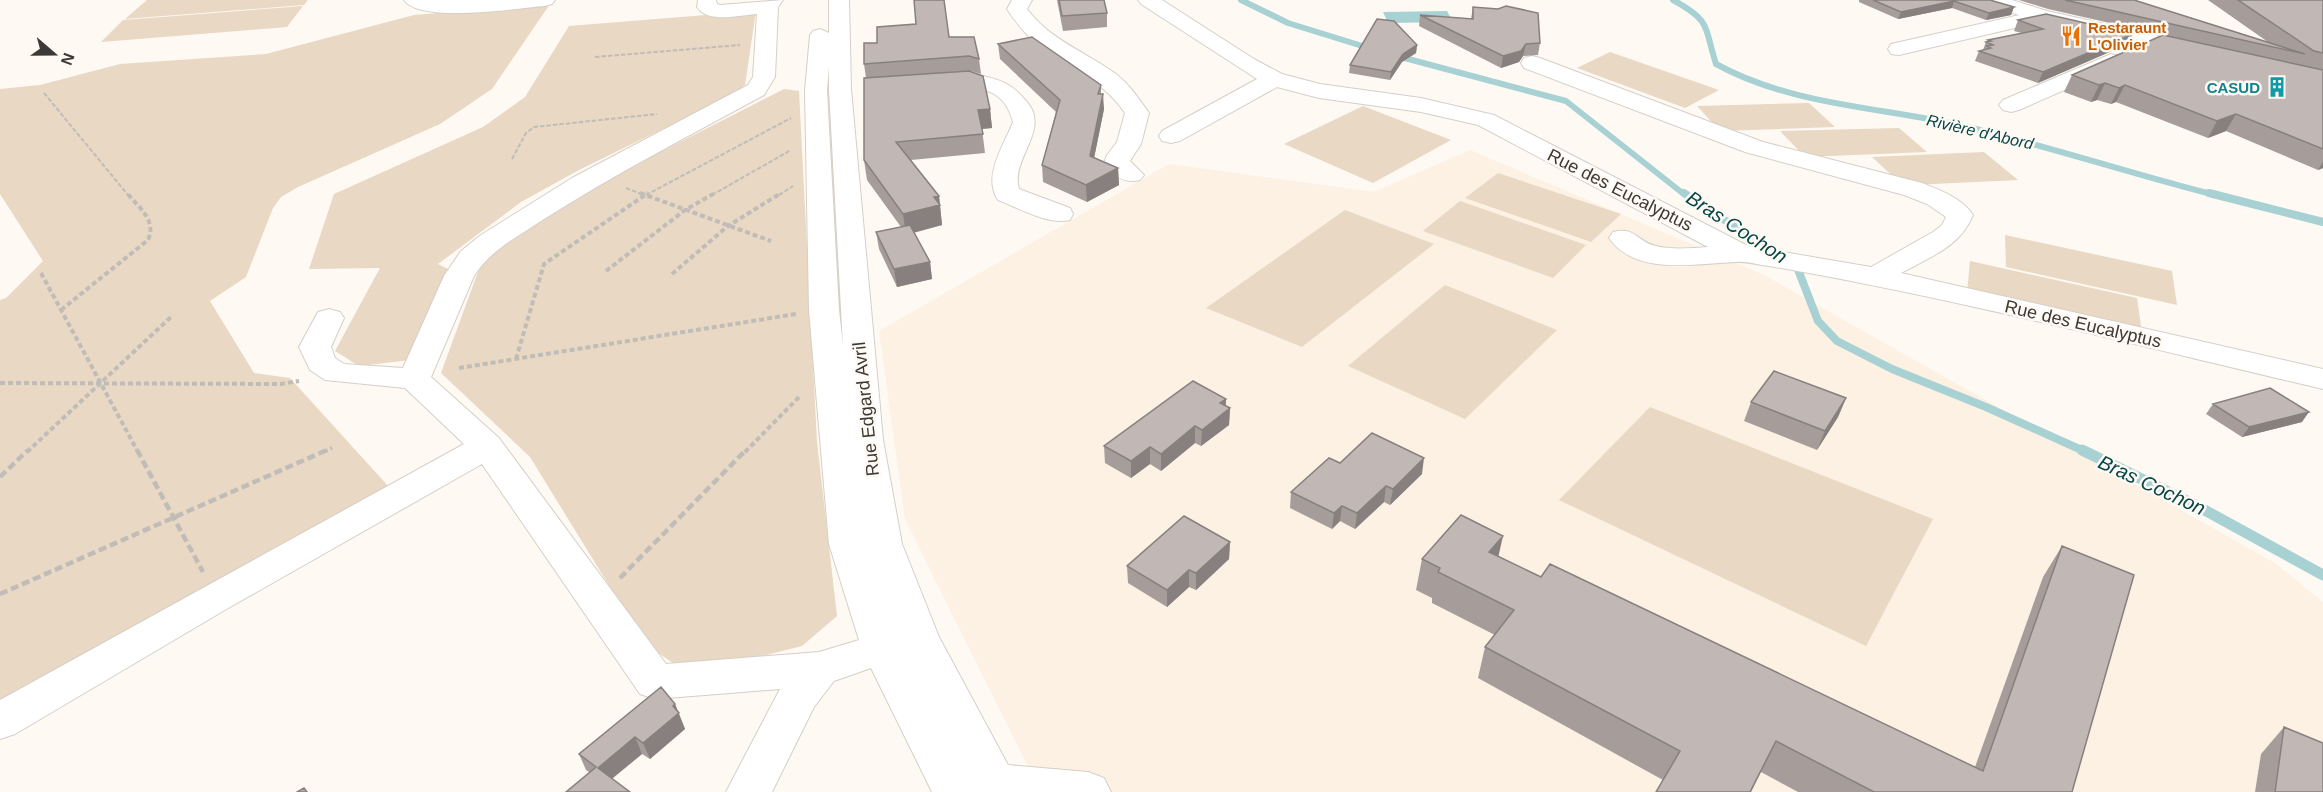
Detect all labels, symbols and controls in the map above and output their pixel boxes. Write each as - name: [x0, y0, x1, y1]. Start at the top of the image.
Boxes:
- place label: Restaraunt L'Olivier: [2088, 19, 2166, 53]
- north arrow: [24, 24, 84, 84]
- restaurant icon: Restaraunt L'Olivier: [2059, 24, 2083, 48]
- text: N: [58, 51, 78, 67]
- building icon: CASUD: [2265, 75, 2289, 99]
- place label: CASUD: [2207, 79, 2260, 96]
- water label: Rivière d'Abord: [1925, 111, 2036, 153]
- street label: Rue des Eucalyptus: [1544, 145, 1696, 235]
- water label: Bras Cochon: [1683, 186, 1791, 268]
- street label: Rue des Eucalyptus: [2003, 296, 2163, 352]
- street label: Rue Edgard Avril: [849, 341, 883, 477]
- water label: Bras Cochon: [2095, 451, 2209, 519]

